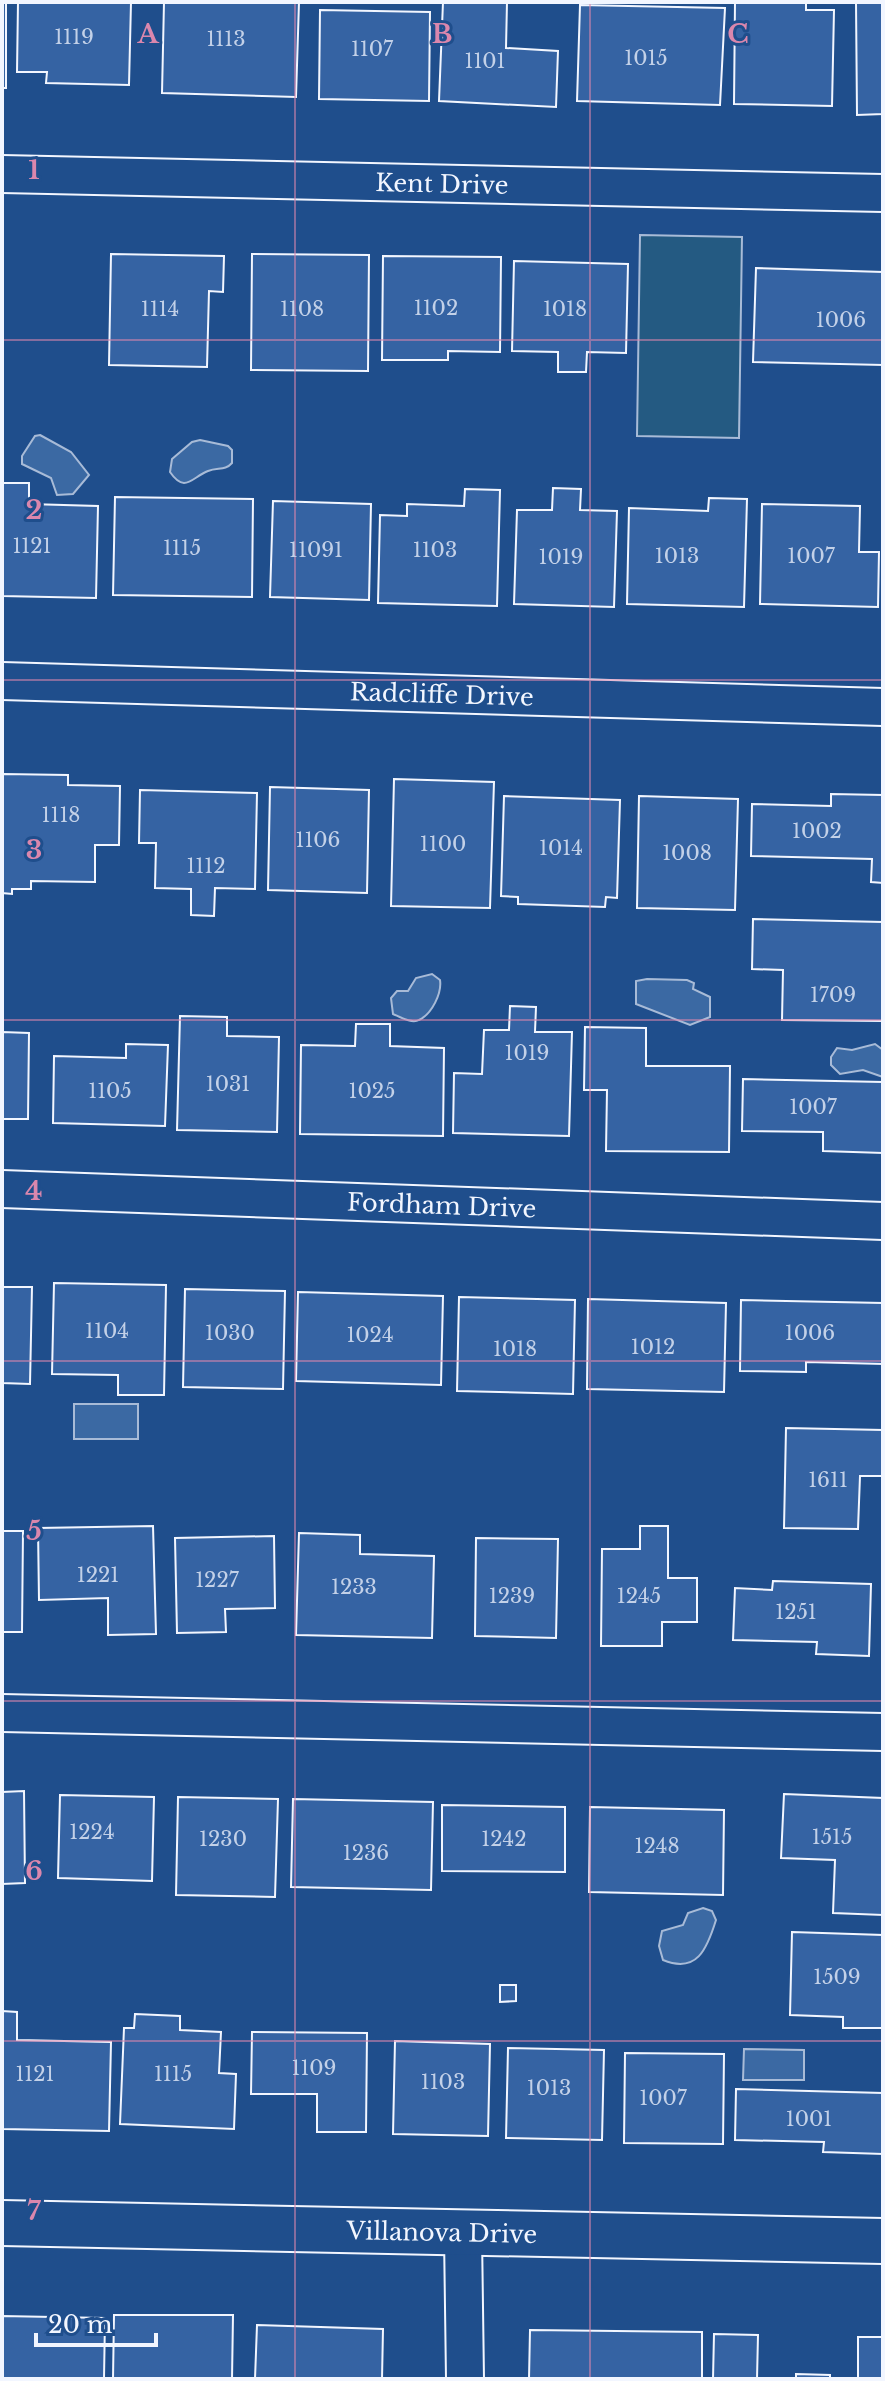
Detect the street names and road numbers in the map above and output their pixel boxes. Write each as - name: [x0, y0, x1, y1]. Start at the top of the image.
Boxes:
- street label: Kent Drive: [375, 168, 509, 199]
- street label: Radcliffe Drive: [350, 677, 534, 711]
- street label: Fordham Drive: [347, 1187, 537, 1223]
- street label: Villanova Drive: [345, 2216, 537, 2248]

